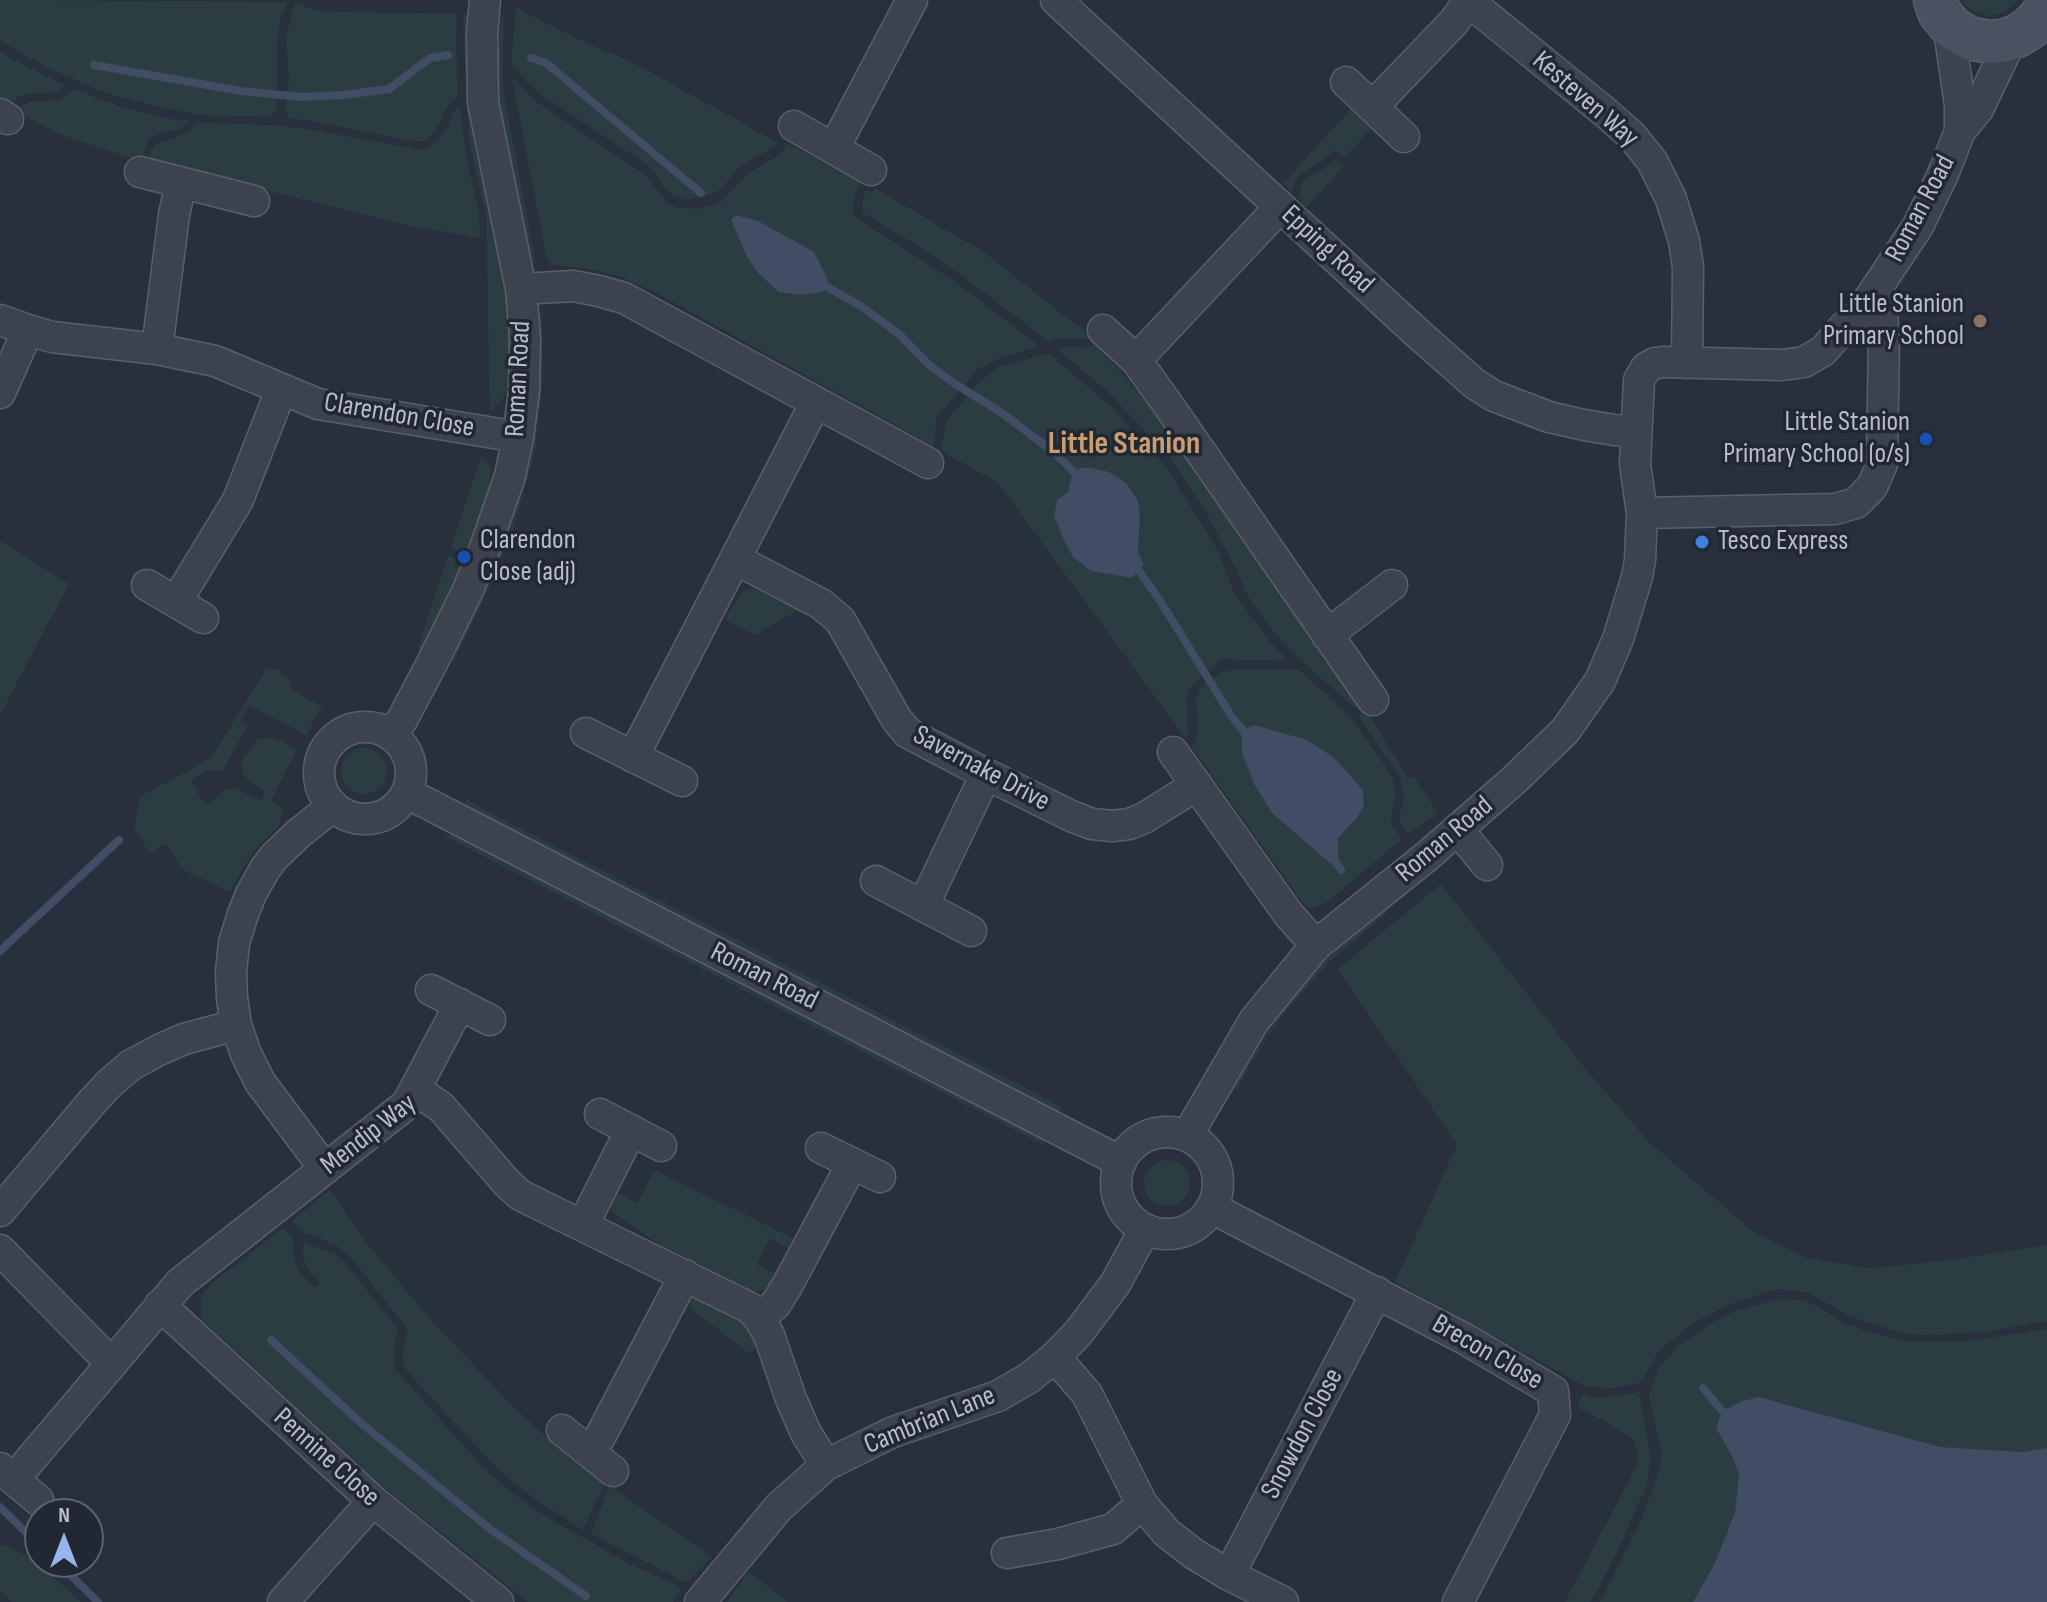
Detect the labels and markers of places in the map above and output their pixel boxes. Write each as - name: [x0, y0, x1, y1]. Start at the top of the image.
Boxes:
- place label: Little Stanion Primary School: [1823, 288, 1964, 354]
- marker: Little Stanion Primary School: [1971, 312, 1989, 330]
- place label: Little Stanion Primary School (o/s): [1723, 406, 1910, 472]
- marker: Little Stanion Primary School (o/s): [1917, 430, 1935, 448]
- place label: Clarendon Close (adj): [480, 524, 576, 590]
- place label: Tesco Express: [1718, 525, 1848, 559]
- marker: Tesco Express: [1693, 533, 1711, 551]
- marker: Clarendon Close (adj): [455, 548, 473, 566]

